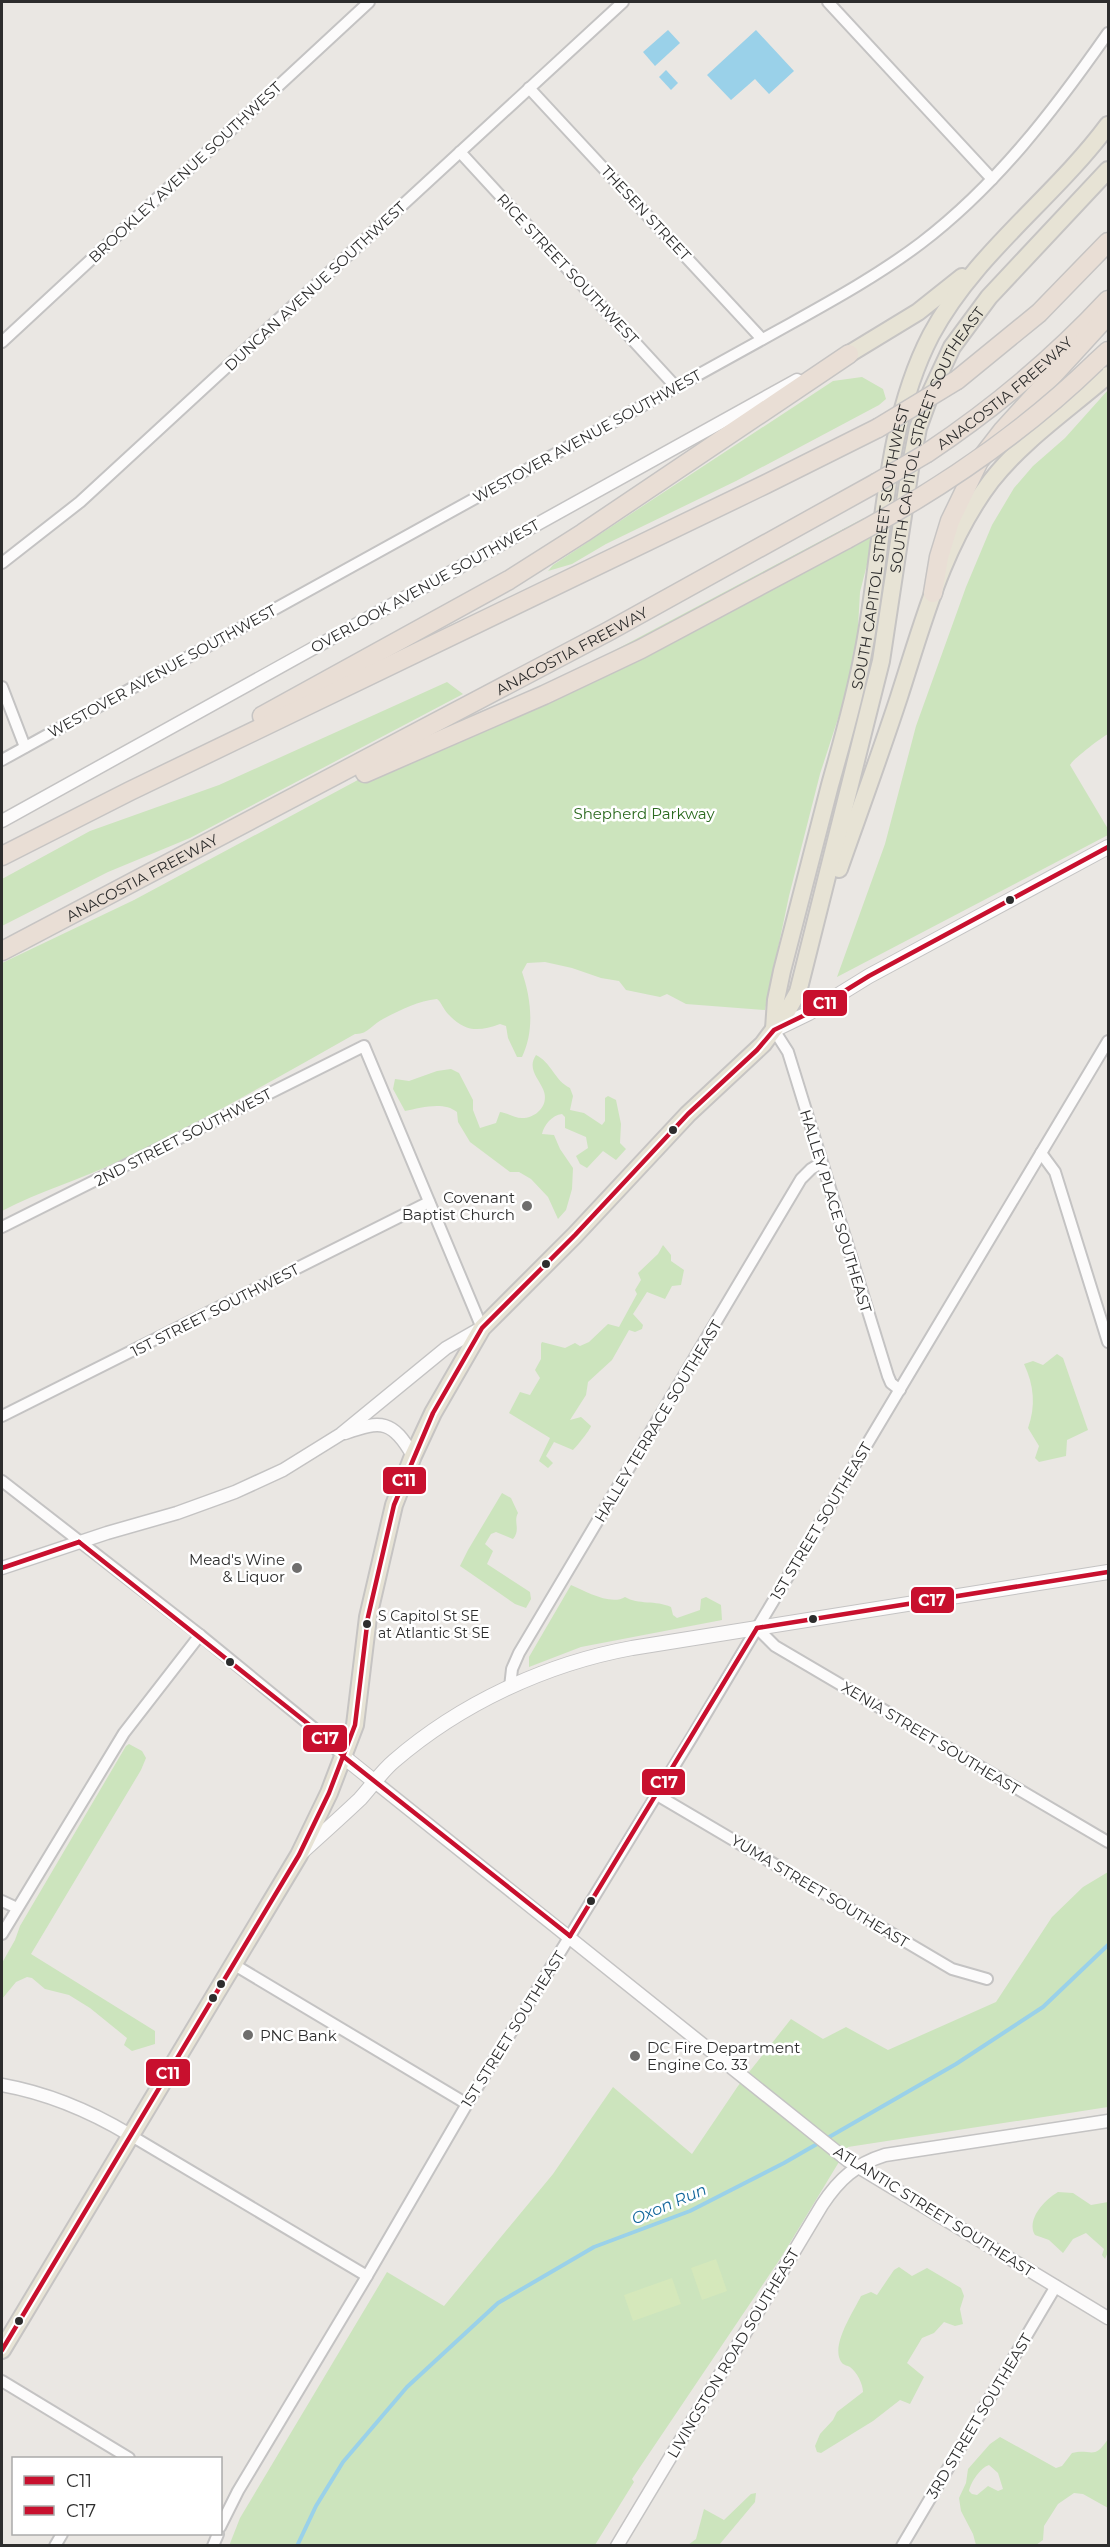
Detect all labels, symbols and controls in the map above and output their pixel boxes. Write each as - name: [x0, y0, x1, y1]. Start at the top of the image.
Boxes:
- street label: BROOKLEY AVENUE SOUTHWEST: [85, 77, 286, 267]
- street label: THESEN STREET: [597, 161, 695, 265]
- street label: RICE STREET SOUTHWEST: [493, 190, 643, 349]
- street label: DUNCAN AVENUE SOUTHWEST: [221, 197, 410, 375]
- street label: SOUTH CAPITOL STREET SOUTHEAST: [885, 303, 988, 574]
- street label: ANACOSTIA FREEWAY: [933, 332, 1076, 453]
- street label: WESTOVER AVENUE SOUTHWEST: [470, 365, 705, 507]
- street label: SOUTH CAPITOL STREET SOUTHWEST: [846, 403, 913, 691]
- street label: OVERLOOK AVENUE SOUTHWEST: [307, 515, 543, 657]
- street label: WESTOVER AVENUE SOUTHWEST: [45, 600, 280, 742]
- street label: ANACOSTIA FREEWAY: [492, 602, 651, 699]
- park label: Shepherd Parkway: [573, 804, 715, 823]
- street label: ANACOSTIA FREEWAY: [62, 829, 221, 925]
- unlabelled marker: [1004, 894, 1016, 906]
- line badge: C11: [802, 989, 848, 1017]
- text: C11: [813, 994, 837, 1013]
- street label: 2ND STREET SOUTHWEST: [91, 1084, 275, 1190]
- street label: HALLEY PLACE SOUTHEAST: [796, 1107, 876, 1315]
- unlabelled marker: [667, 1124, 679, 1136]
- place label: Covenant Baptist Church: [402, 1188, 515, 1224]
- marker: Covenant Baptist Church: [520, 1199, 534, 1213]
- unlabelled marker: [540, 1258, 552, 1270]
- street label: 1ST STREET SOUTHWEST: [128, 1259, 303, 1361]
- street label: HALLEY TERRACE SOUTHEAST: [590, 1316, 726, 1525]
- street label: 1ST STREET SOUTHEAST: [766, 1438, 876, 1603]
- line badge: C11: [382, 1466, 427, 1495]
- text: C11: [392, 1471, 416, 1490]
- place label: Mead's Wine & Liquor: [189, 1550, 285, 1586]
- marker: Mead's Wine & Liquor: [290, 1561, 304, 1575]
- line badge: C17: [910, 1586, 955, 1614]
- text: C17: [918, 1591, 946, 1610]
- place label: S Capitol St SE at Atlantic St SE: [378, 1607, 490, 1642]
- unlabelled marker: [807, 1613, 819, 1625]
- marker: S Capitol St SE at Atlantic St SE: [361, 1618, 373, 1630]
- unlabelled marker: [224, 1656, 236, 1668]
- street label: XENIA STREET SOUTHEAST: [838, 1677, 1024, 1799]
- line badge: C17: [302, 1724, 348, 1753]
- text: C17: [311, 1729, 339, 1748]
- line badge: C17: [641, 1768, 686, 1796]
- text: C17: [650, 1773, 678, 1792]
- street label: YUMA STREET SOUTHEAST: [728, 1830, 913, 1952]
- unlabelled marker: [585, 1895, 597, 1907]
- street label: 1ST STREET SOUTHEAST: [457, 1947, 569, 2111]
- unlabelled marker: [215, 1978, 227, 1990]
- unlabelled marker: [207, 1992, 219, 2004]
- place label: PNC Bank: [260, 2026, 337, 2045]
- marker: PNC Bank: [241, 2028, 255, 2042]
- place label: DC Fire Department Engine Co. 33: [647, 2038, 800, 2074]
- marker: DC Fire Department Engine Co. 33: [628, 2049, 642, 2063]
- line badge: C11: [145, 2058, 191, 2087]
- text: C11: [156, 2064, 180, 2083]
- street label: ATLANTIC STREET SOUTHEAST: [830, 2141, 1038, 2281]
- water label: Oxon Run: [629, 2180, 709, 2228]
- street label: LIVINGSTON ROAD SOUTHEAST: [663, 2244, 803, 2461]
- unlabelled marker: [13, 2315, 25, 2327]
- street label: 3RD STREET SOUTHEAST: [922, 2330, 1036, 2502]
- legend: [12, 2457, 222, 2535]
- text: C11: [66, 2470, 92, 2492]
- text: C17: [66, 2500, 96, 2522]

